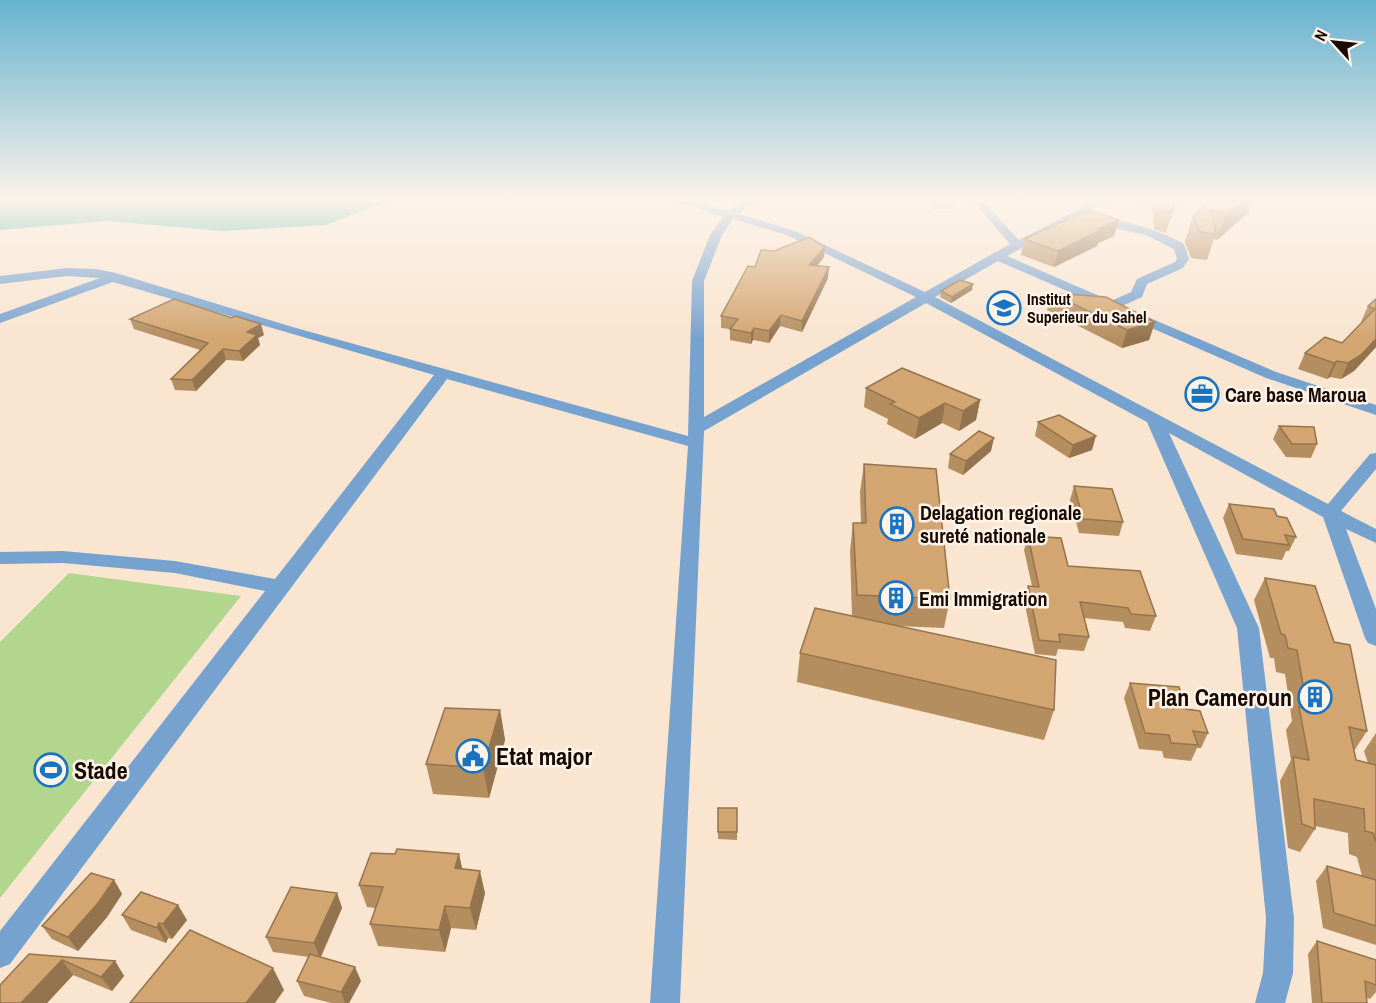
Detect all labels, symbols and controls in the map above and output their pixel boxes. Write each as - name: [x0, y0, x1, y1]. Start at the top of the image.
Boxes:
- north arrow: [1304, 12, 1364, 72]
- text: N: [1309, 26, 1333, 44]
- place label: Institut Superieur du Sahel: [1027, 288, 1147, 328]
- school or university icon: Institut Superieur du Sahel: [986, 290, 1022, 326]
- office icon: Care base Maroua: [1184, 376, 1220, 412]
- place label: Care base Maroua: [1225, 381, 1366, 408]
- place label: Delagation regionale sureté nationale: [920, 499, 1081, 549]
- building icon: Delagation regionale sureté nationale: [879, 506, 915, 542]
- building icon: Emi Immigration: [878, 580, 914, 616]
- place label: Emi Immigration: [919, 585, 1048, 612]
- building icon: Plan Cameroun: [1297, 679, 1333, 715]
- place label: Plan Cameroun: [1148, 681, 1292, 713]
- public building icon: Etat major: [455, 738, 491, 774]
- place label: Etat major: [496, 740, 593, 772]
- sports icon: Stade: [33, 752, 69, 788]
- place label: Stade: [74, 754, 128, 786]

